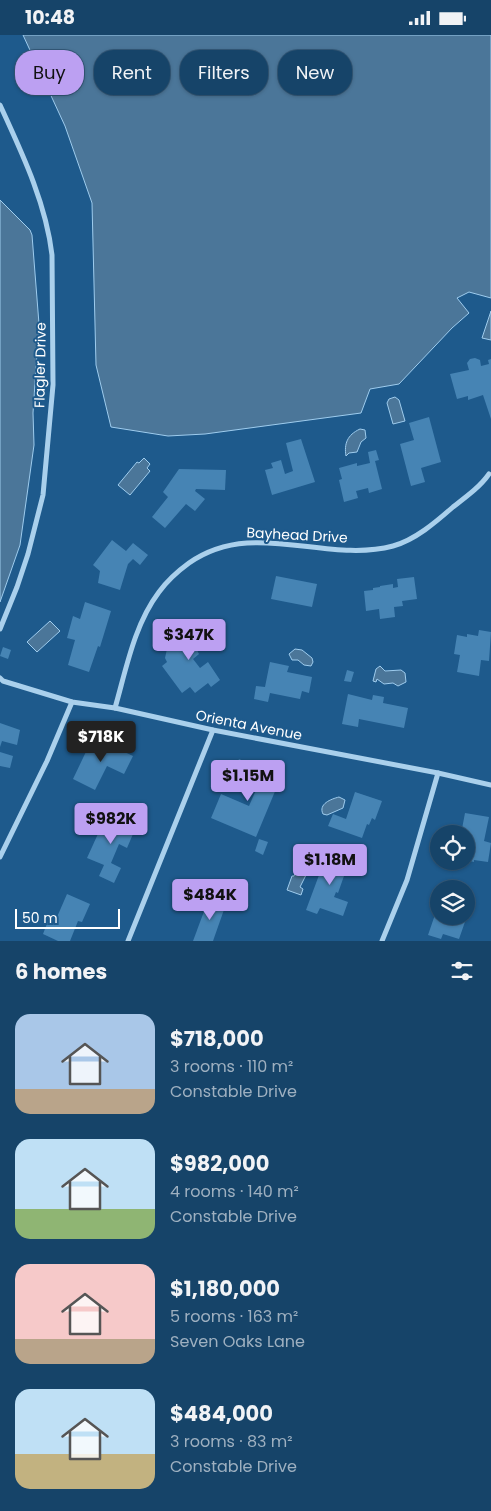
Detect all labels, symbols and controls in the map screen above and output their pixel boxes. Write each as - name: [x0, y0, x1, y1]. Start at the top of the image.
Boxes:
- text: 10:48: [25, 4, 75, 31]
- chip: Buy: [15, 50, 84, 95]
- chip: Rent: [94, 50, 170, 95]
- chip: Filters: [180, 50, 268, 95]
- chip: New: [278, 50, 352, 95]
- street label: Flagler Drive: [29, 322, 51, 408]
- street label: Bayhead Drive: [246, 522, 348, 548]
- pin: $347K: [154, 619, 224, 661]
- text: $347K: [164, 623, 214, 646]
- street label: Orienta Avenue: [194, 705, 304, 745]
- pin: $718K: [66, 721, 136, 763]
- text: $718K: [78, 725, 124, 748]
- pin: $1.15M: [207, 759, 289, 802]
- text: $1.15M: [222, 764, 274, 787]
- pin: $982K: [76, 803, 146, 845]
- text: $982K: [85, 807, 137, 830]
- map controls: [430, 825, 475, 925]
- button: locate: [430, 825, 475, 870]
- pin: $1.18M: [289, 843, 371, 886]
- text: $1.18M: [304, 848, 356, 871]
- pin: $484K: [175, 879, 245, 921]
- button: layers: [430, 880, 475, 925]
- text: $484K: [183, 883, 237, 906]
- scale bar: [15, 906, 120, 929]
- text: 50 m: [22, 908, 58, 928]
- text: 6 homes: [15, 957, 107, 986]
- icon: filters: [448, 957, 476, 985]
- text: $718,000: [170, 1024, 264, 1053]
- icon: home: [55, 1034, 115, 1094]
- text: 3 rooms · 110 m²: [170, 1055, 293, 1078]
- text: Constable Drive: [170, 1080, 297, 1103]
- text: $982,000: [170, 1149, 269, 1178]
- icon: home: [55, 1159, 115, 1219]
- text: 4 rooms · 140 m²: [170, 1180, 299, 1203]
- text: Constable Drive: [170, 1205, 297, 1228]
- text: $1,180,000: [170, 1274, 280, 1303]
- icon: home: [55, 1284, 115, 1344]
- text: 5 rooms · 163 m²: [170, 1305, 298, 1328]
- text: Seven Oaks Lane: [170, 1330, 305, 1353]
- text: $484,000: [170, 1399, 273, 1428]
- icon: home: [55, 1409, 115, 1469]
- text: 3 rooms · 83 m²: [170, 1430, 292, 1453]
- text: Constable Drive: [170, 1455, 297, 1478]

